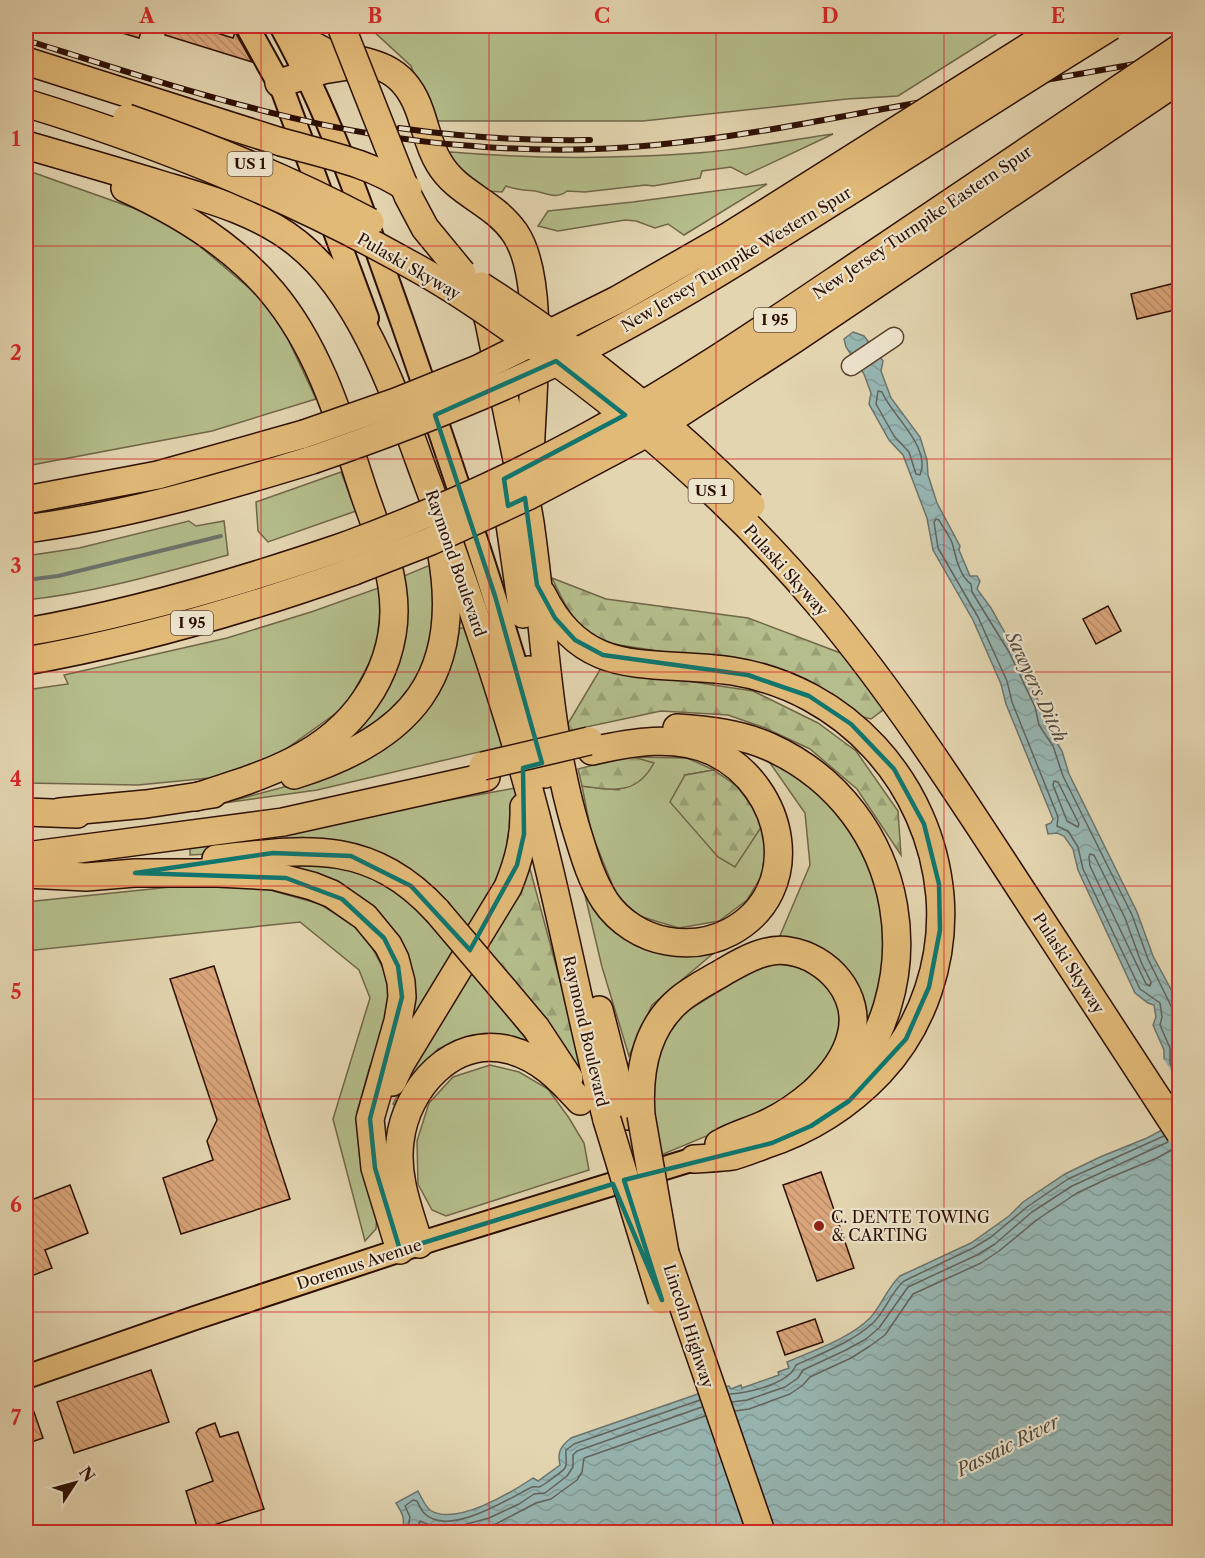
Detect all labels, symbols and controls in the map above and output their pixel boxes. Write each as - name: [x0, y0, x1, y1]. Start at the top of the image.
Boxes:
- text: A: [138, 4, 155, 28]
- text: B: [368, 4, 383, 28]
- text: C: [594, 4, 610, 28]
- text: D: [821, 4, 839, 28]
- text: E: [1051, 4, 1065, 28]
- text: 1: [12, 127, 21, 151]
- street label: New Jersey Turnpike Eastern Spur: [809, 141, 1036, 303]
- road number: US 1: [228, 152, 272, 176]
- street label: New Jersey Turnpike Western Spur: [617, 182, 855, 336]
- street label: Pulaski Skyway: [354, 228, 465, 304]
- road number: I 95: [754, 308, 796, 332]
- text: 2: [10, 341, 22, 365]
- road number: US 1: [688, 479, 734, 503]
- street label: Raymond Boulevard: [421, 487, 491, 640]
- street label: Pulaski Skyway: [740, 520, 833, 621]
- text: 3: [10, 554, 22, 578]
- road number: I 95: [171, 611, 213, 635]
- water label: Sawyers Ditch: [1000, 627, 1071, 746]
- text: 4: [10, 767, 22, 791]
- street label: Pulaski Skyway: [1029, 909, 1110, 1018]
- street label: Raymond Boulevard: [559, 953, 613, 1109]
- text: 5: [10, 980, 22, 1004]
- text: 6: [10, 1193, 22, 1217]
- place label: C. DENTE TOWING & CARTING: [831, 1207, 990, 1245]
- marker: C. DENTE TOWING & CARTING: [812, 1219, 826, 1233]
- street label: Doremus Avenue: [294, 1234, 424, 1294]
- street label: Lincoln Highway: [660, 1262, 719, 1391]
- text: 7: [11, 1406, 22, 1430]
- water label: Passaic River: [951, 1410, 1064, 1482]
- north arrow: [45, 1453, 105, 1513]
- text: N: [75, 1463, 99, 1486]

